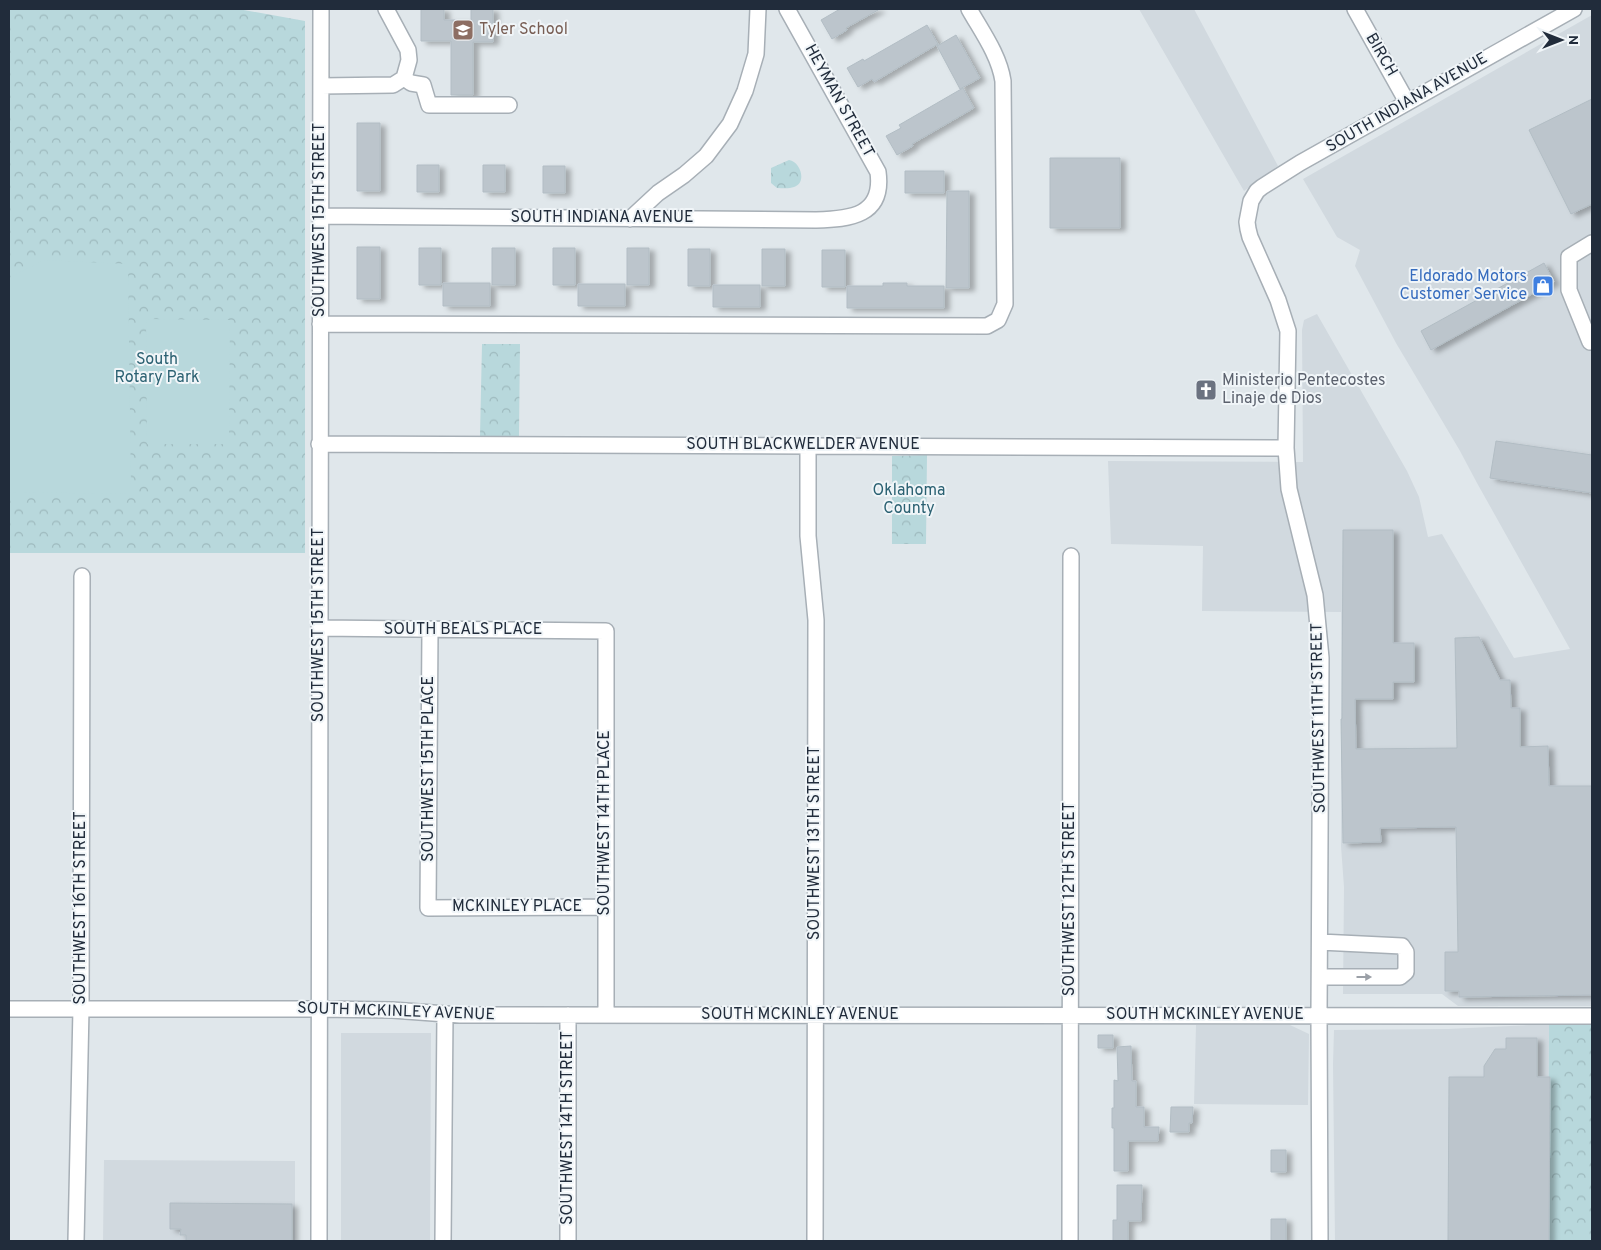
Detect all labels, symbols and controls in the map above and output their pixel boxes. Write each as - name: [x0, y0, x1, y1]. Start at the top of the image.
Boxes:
- north arrow: [1536, 15, 1586, 65]
- school or university icon: Tyler School: [451, 18, 475, 42]
- place label: Tyler School: [479, 20, 568, 40]
- street label: BIRCH: [1361, 30, 1401, 80]
- text: N: [1564, 35, 1581, 45]
- street label: HEYMAN STREET: [800, 41, 878, 161]
- street label: SOUTH INDIANA AVENUE: [1323, 49, 1491, 157]
- street label: SOUTHWEST 15TH STREET: [310, 123, 330, 317]
- street label: SOUTH INDIANA AVENUE: [510, 208, 694, 228]
- place label: Eldorado Motors Customer Service: [1400, 267, 1527, 305]
- shop icon: Eldorado Motors Customer Service: [1531, 274, 1555, 298]
- park label: South Rotary Park: [114, 350, 200, 388]
- place label: Ministerio Pentecostes Linaje de Dios: [1222, 371, 1385, 409]
- church icon: Ministerio Pentecostes Linaje de Dios: [1194, 378, 1218, 402]
- street label: SOUTH BLACKWELDER AVENUE: [686, 435, 920, 455]
- park label: Oklahoma County: [873, 481, 945, 519]
- street label: SOUTHWEST 15TH STREET: [309, 528, 329, 722]
- street label: SOUTH BEALS PLACE: [384, 620, 542, 640]
- street label: SOUTHWEST 11TH STREET: [1307, 622, 1331, 814]
- street label: SOUTHWEST 15TH PLACE: [419, 676, 439, 862]
- street label: SOUTHWEST 14TH PLACE: [595, 730, 615, 916]
- street label: SOUTHWEST 13TH STREET: [805, 746, 825, 940]
- street label: SOUTHWEST 12TH STREET: [1060, 802, 1080, 996]
- street label: SOUTHWEST 16TH STREET: [71, 811, 91, 1005]
- street label: MCKINLEY PLACE: [452, 897, 582, 917]
- one-way arrow: [1356, 973, 1372, 981]
- street label: SOUTH MCKINLEY AVENUE: [297, 999, 495, 1025]
- street label: SOUTH MCKINLEY AVENUE: [701, 1005, 899, 1025]
- street label: SOUTH MCKINLEY AVENUE: [1106, 1005, 1304, 1025]
- street label: SOUTHWEST 14TH STREET: [558, 1031, 578, 1225]

